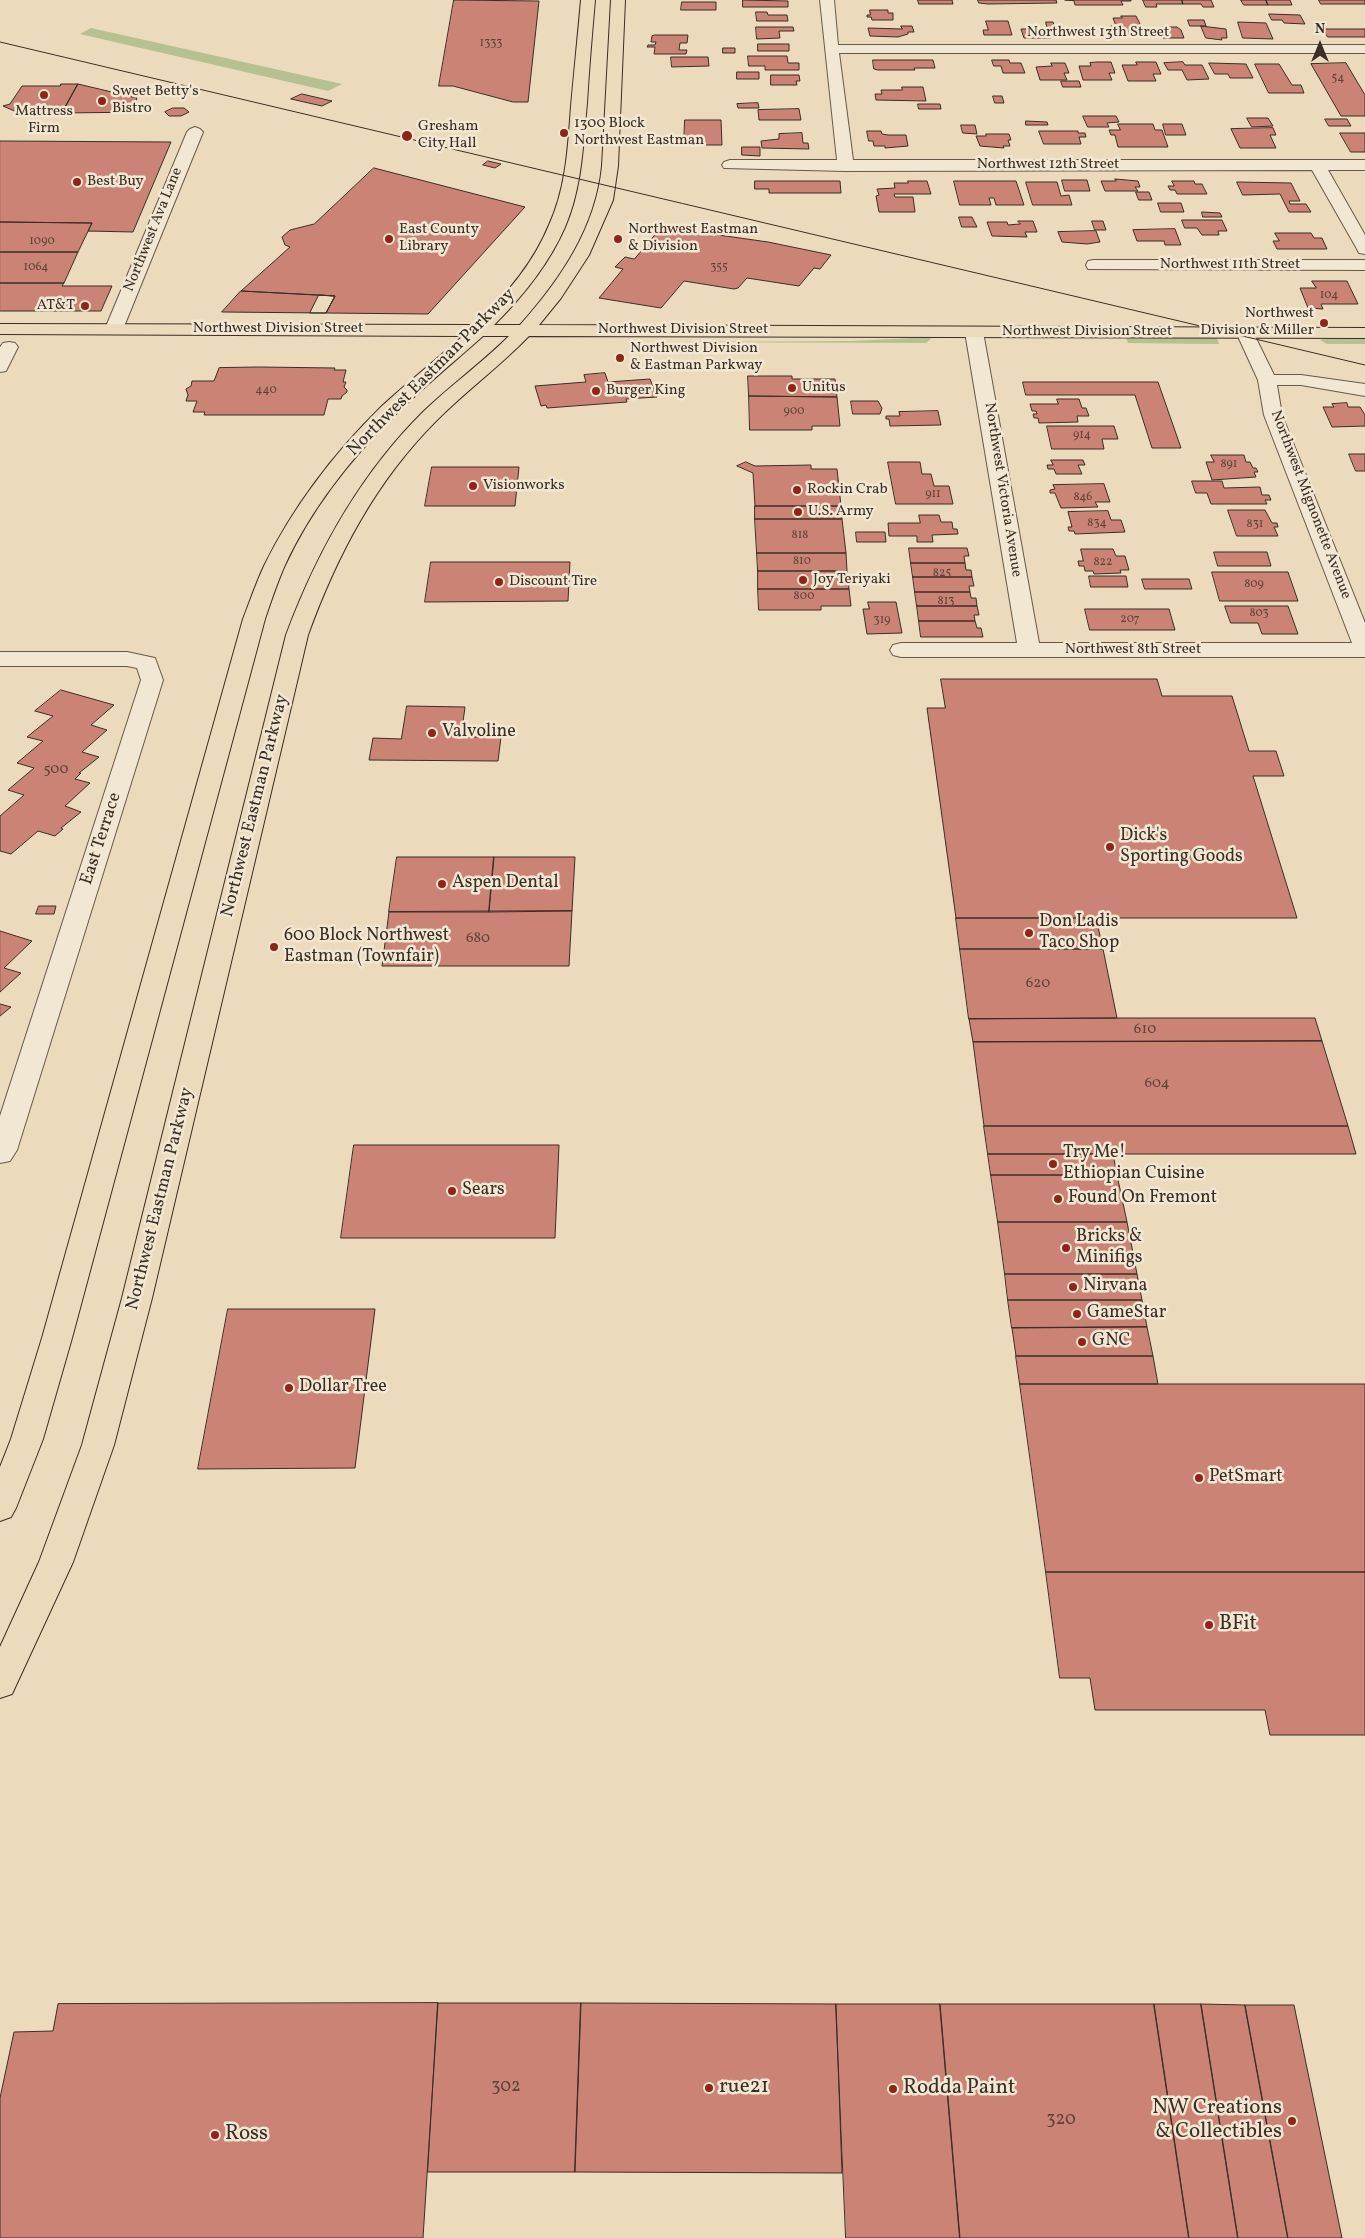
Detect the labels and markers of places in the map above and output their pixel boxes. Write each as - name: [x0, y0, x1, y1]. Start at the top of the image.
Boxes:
- place label: Sweet Betty's Bistro: [112, 83, 199, 118]
- marker: Mattress Firm: [38, 89, 50, 101]
- marker: Sweet Betty's Bistro: [96, 95, 108, 107]
- place label: Mattress Firm: [15, 103, 73, 138]
- place label: 1300 Block Northwest Eastman: [574, 115, 704, 150]
- place label: Gresham City Hall: [418, 118, 478, 153]
- marker: 1300 Block Northwest Eastman: [558, 127, 570, 139]
- marker: Gresham City Hall: [400, 129, 414, 143]
- place label: Best Buy: [87, 173, 144, 191]
- marker: Best Buy: [71, 176, 83, 188]
- place label: East County Library: [399, 221, 479, 256]
- place label: Northwest Eastman & Division: [628, 221, 758, 256]
- marker: East County Library: [383, 233, 395, 245]
- marker: Northwest Eastman & Division: [612, 233, 624, 245]
- place label: AT&T: [37, 297, 75, 315]
- marker: AT&T: [79, 300, 91, 312]
- place label: Northwest Division & Miller: [1200, 305, 1314, 340]
- marker: Northwest Division & Miller: [1318, 317, 1330, 329]
- place label: Northwest Division & Eastman Parkway: [630, 340, 762, 375]
- marker: Northwest Division & Eastman Parkway: [614, 352, 626, 364]
- place label: Unitus: [802, 379, 846, 397]
- place label: Burger King: [606, 382, 685, 400]
- marker: Unitus: [786, 382, 798, 394]
- marker: Burger King: [590, 385, 602, 397]
- place label: Visionworks: [483, 477, 565, 495]
- marker: Visionworks: [467, 480, 479, 492]
- place label: Rockin Crab: [807, 481, 888, 499]
- marker: Rockin Crab: [791, 484, 803, 496]
- place label: U.S. Army: [808, 503, 874, 521]
- marker: U.S. Army: [792, 506, 804, 518]
- place label: Joy Teriyaki: [813, 571, 891, 589]
- place label: Discount Tire: [509, 573, 597, 591]
- marker: Joy Teriyaki: [797, 574, 809, 586]
- marker: Discount Tire: [493, 576, 505, 588]
- place label: Valvoline: [442, 722, 516, 744]
- marker: Valvoline: [426, 727, 438, 739]
- place label: Dick's Sporting Goods: [1120, 826, 1243, 869]
- marker: Dick's Sporting Goods: [1104, 841, 1116, 853]
- place label: Aspen Dental: [452, 873, 559, 895]
- marker: Aspen Dental: [436, 878, 448, 890]
- place label: Don Ladis Taco Shop: [1039, 912, 1119, 954]
- place label: 600 Block Northwest Eastman (Townfair): [284, 926, 449, 969]
- marker: Don Ladis Taco Shop: [1023, 927, 1035, 939]
- marker: 600 Block Northwest Eastman (Townfair): [268, 941, 280, 953]
- place label: Try Me! Ethiopian Cuisine: [1063, 1143, 1205, 1186]
- marker: Try Me! Ethiopian Cuisine: [1047, 1158, 1059, 1170]
- place label: Sears: [462, 1180, 505, 1202]
- marker: Sears: [446, 1185, 458, 1197]
- place label: Found On Fremont: [1068, 1188, 1217, 1210]
- marker: Found On Fremont: [1052, 1193, 1064, 1205]
- place label: Bricks & Minifigs: [1076, 1227, 1143, 1270]
- marker: Bricks & Minifigs: [1060, 1242, 1072, 1254]
- place label: Nirvana: [1083, 1276, 1147, 1298]
- marker: Nirvana: [1067, 1281, 1079, 1293]
- place label: GameStar: [1087, 1303, 1166, 1325]
- marker: GameStar: [1071, 1308, 1083, 1320]
- place label: GNC: [1092, 1331, 1130, 1353]
- marker: GNC: [1076, 1336, 1088, 1348]
- place label: Dollar Tree: [299, 1377, 387, 1399]
- marker: Dollar Tree: [283, 1382, 295, 1394]
- place label: PetSmart: [1209, 1467, 1283, 1489]
- marker: PetSmart: [1193, 1472, 1205, 1484]
- place label: BFit: [1219, 1612, 1257, 1638]
- marker: BFit: [1203, 1619, 1215, 1631]
- place label: rue21: [719, 2075, 769, 2101]
- place label: Rodda Paint: [903, 2076, 1015, 2102]
- marker: rue21: [703, 2082, 715, 2094]
- marker: Rodda Paint: [887, 2083, 899, 2095]
- place label: NW Creations & Collectibles: [1152, 2096, 1282, 2146]
- marker: NW Creations & Collectibles: [1286, 2115, 1298, 2127]
- place label: Ross: [225, 2122, 268, 2148]
- marker: Ross: [209, 2129, 221, 2141]

